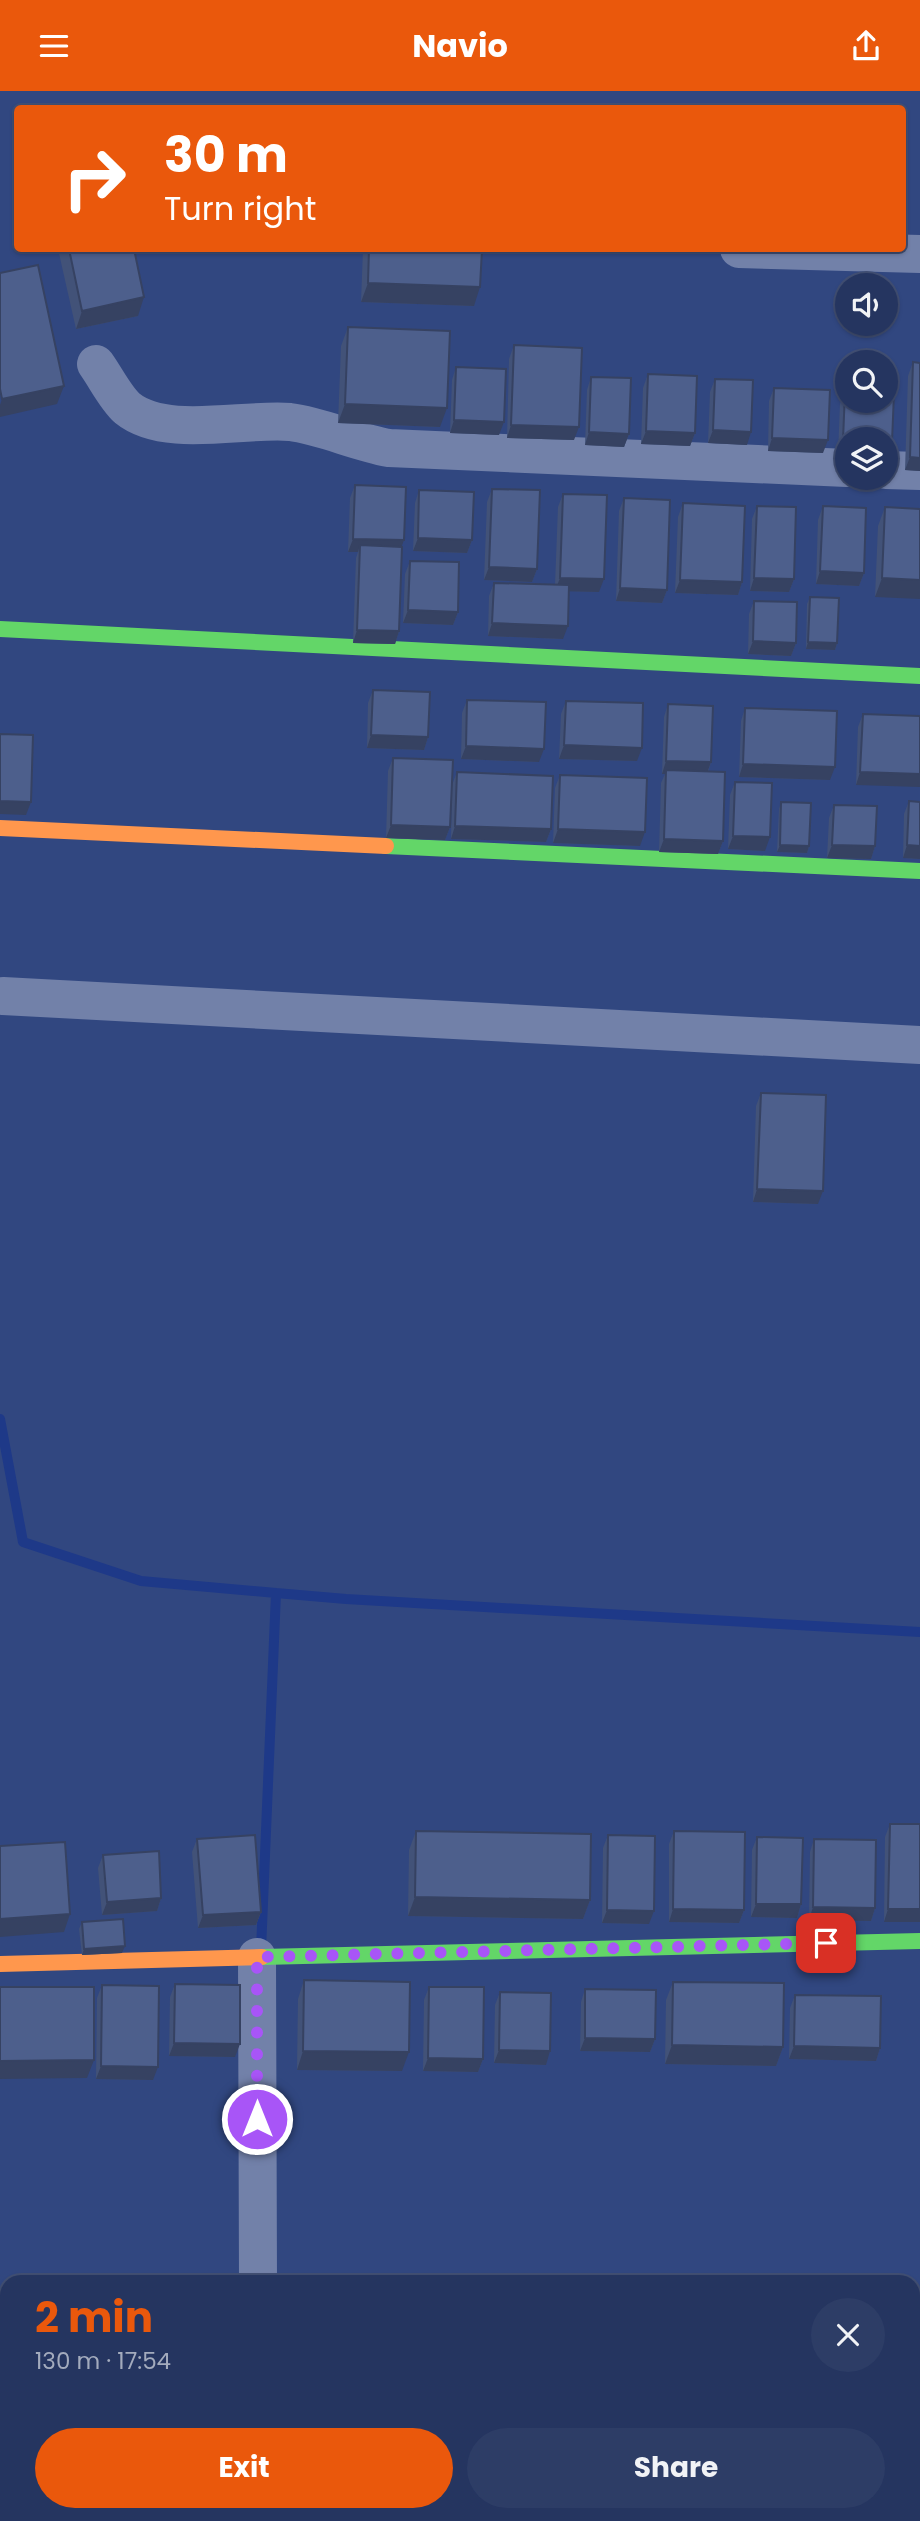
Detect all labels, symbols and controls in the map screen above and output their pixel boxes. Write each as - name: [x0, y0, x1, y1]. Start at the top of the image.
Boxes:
- text: Navio: [412, 23, 508, 68]
- icon: menu: [35, 27, 73, 65]
- icon: share: [847, 27, 885, 65]
- text: 30 m: [164, 121, 288, 189]
- icon: right: [49, 133, 140, 224]
- text: Turn right: [164, 186, 316, 231]
- map controls: [835, 273, 898, 490]
- button: sound: [835, 273, 898, 336]
- button: search: [835, 350, 898, 413]
- button: layers: [835, 427, 898, 490]
- pin: [796, 1913, 856, 1973]
- icon: arrive: [807, 1924, 845, 1962]
- position arrow: [220, 2082, 294, 2156]
- text: 2 min: [35, 2288, 153, 2347]
- button: close: [811, 2298, 885, 2372]
- text: 130 m · 17:54: [35, 2345, 171, 2377]
- button: Exit: [35, 2428, 453, 2508]
- button: Share: [467, 2428, 885, 2508]

